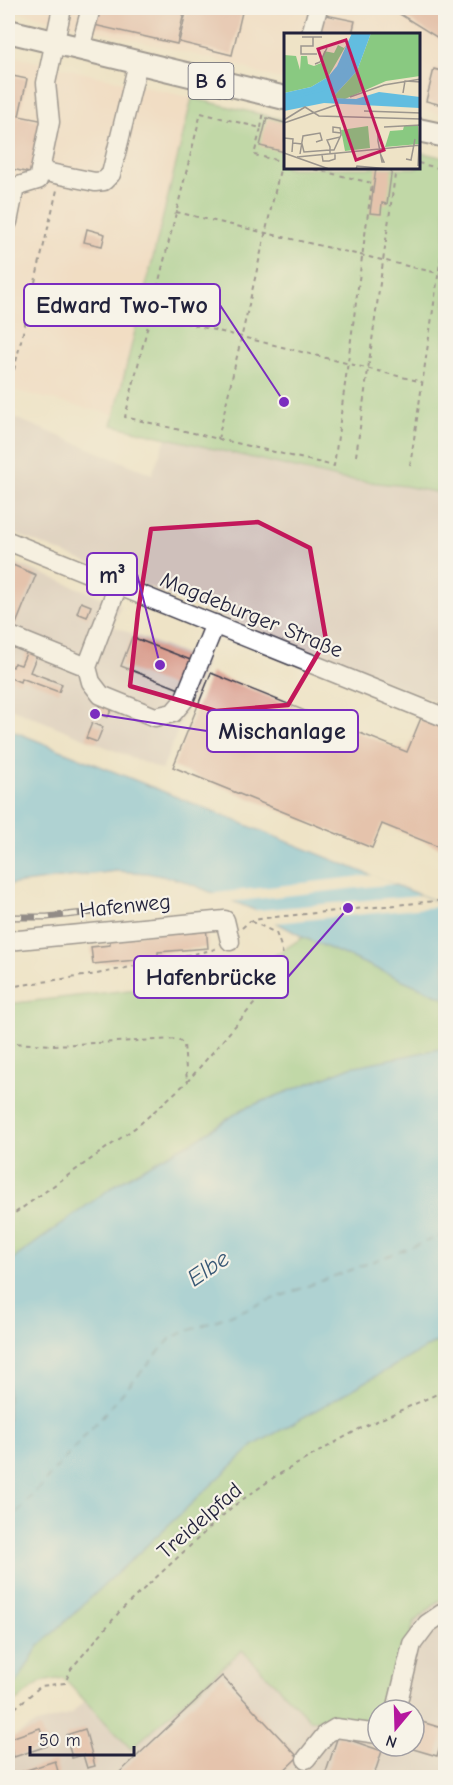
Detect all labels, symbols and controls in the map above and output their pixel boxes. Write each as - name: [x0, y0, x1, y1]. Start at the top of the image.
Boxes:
- inset map: [284, 33, 420, 170]
- road number: B 6: [188, 63, 234, 99]
- callout: Edward Two-Two: [24, 284, 220, 326]
- text: Edward Two-Two: [36, 291, 208, 319]
- callout: m³: [87, 553, 137, 595]
- text: m³: [99, 561, 125, 589]
- street label: Magdeburger Straße: [156, 566, 347, 663]
- callout: Mischanlage: [207, 710, 358, 752]
- text: Mischanlage: [218, 717, 346, 745]
- street label: Hafenweg: [78, 888, 172, 924]
- callout: Hafenbrücke: [134, 956, 288, 998]
- text: Hafenbrücke: [146, 963, 276, 991]
- water label: Elbe: [182, 1244, 234, 1292]
- street label: Treidelpfad: [152, 1477, 247, 1565]
- north arrow: [366, 1698, 426, 1758]
- scale bar: [30, 1719, 134, 1757]
- text: 50 m: [39, 1730, 81, 1751]
- text: N: [384, 1731, 399, 1751]

